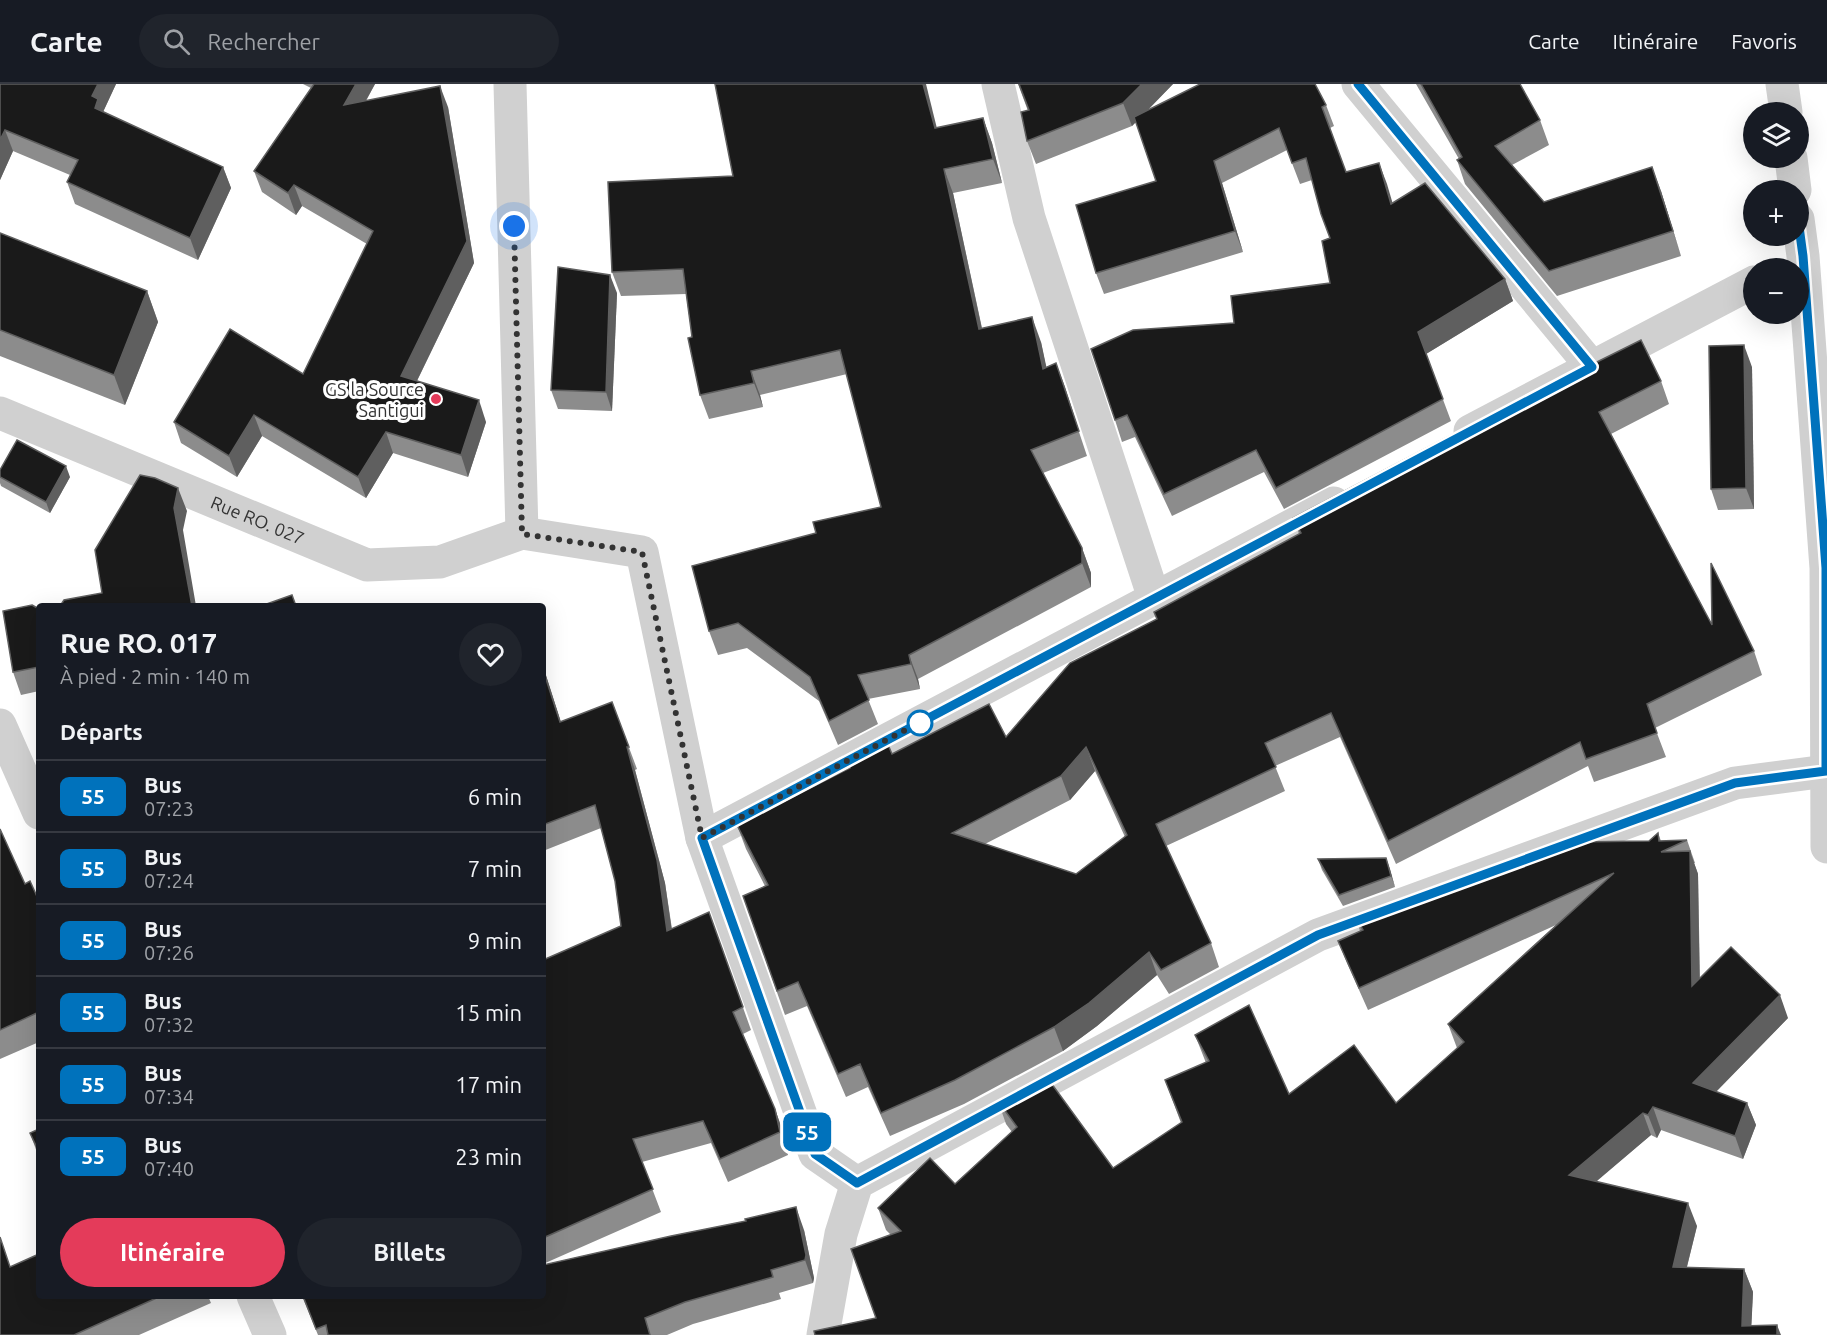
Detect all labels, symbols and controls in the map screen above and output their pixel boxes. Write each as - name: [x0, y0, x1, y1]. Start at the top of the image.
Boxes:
- search box: [139, 14, 559, 68]
- icon: search: [160, 25, 193, 58]
- text: Carte: [30, 26, 103, 57]
- text: Rechercher: [208, 29, 320, 54]
- text: Carte: [1528, 29, 1580, 53]
- text: Itinéraire: [1613, 29, 1698, 53]
- text: Favoris: [1731, 29, 1797, 53]
- map controls: [1743, 102, 1809, 324]
- button: layers: [1743, 102, 1809, 168]
- button: +: [1743, 180, 1809, 246]
- your location: [499, 211, 529, 241]
- button: −: [1743, 258, 1809, 324]
- place label: GS la Source Santigui: [325, 379, 424, 420]
- marker: GS la Source Santigui: [429, 392, 443, 406]
- street label: Rue RO. 027: [208, 492, 307, 548]
- button: heart: [459, 623, 522, 686]
- text: Rue RO. 017: [60, 627, 217, 658]
- text: À pied · 2 min · 140 m: [60, 665, 250, 688]
- unlabelled marker: [907, 710, 933, 736]
- text: Départs: [60, 719, 143, 744]
- text: Bus: [144, 772, 182, 797]
- text: 55: [81, 784, 105, 808]
- text: 6 min: [468, 784, 522, 809]
- text: 07:23: [144, 797, 194, 820]
- text: Bus: [144, 844, 182, 869]
- text: 55: [81, 856, 105, 880]
- text: 7 min: [468, 856, 522, 881]
- text: 07:24: [144, 869, 194, 892]
- text: Bus: [144, 916, 182, 941]
- text: 55: [81, 928, 105, 952]
- text: 9 min: [468, 928, 522, 953]
- text: 07:26: [144, 941, 194, 964]
- text: Bus: [144, 988, 182, 1013]
- text: 55: [81, 1000, 105, 1024]
- text: 15 min: [455, 1000, 522, 1025]
- text: 07:32: [144, 1013, 194, 1036]
- text: Bus: [144, 1060, 182, 1085]
- text: 55: [81, 1072, 105, 1096]
- text: 17 min: [455, 1072, 522, 1097]
- text: 07:34: [144, 1085, 194, 1108]
- line badge: 55: [780, 1112, 834, 1152]
- text: 55: [795, 1120, 819, 1144]
- text: Bus: [144, 1132, 182, 1157]
- text: 55: [81, 1144, 105, 1168]
- text: 23 min: [455, 1144, 522, 1169]
- text: 07:40: [144, 1157, 194, 1180]
- button: Itinéraire: [60, 1218, 285, 1287]
- button: Billets: [297, 1218, 522, 1287]

